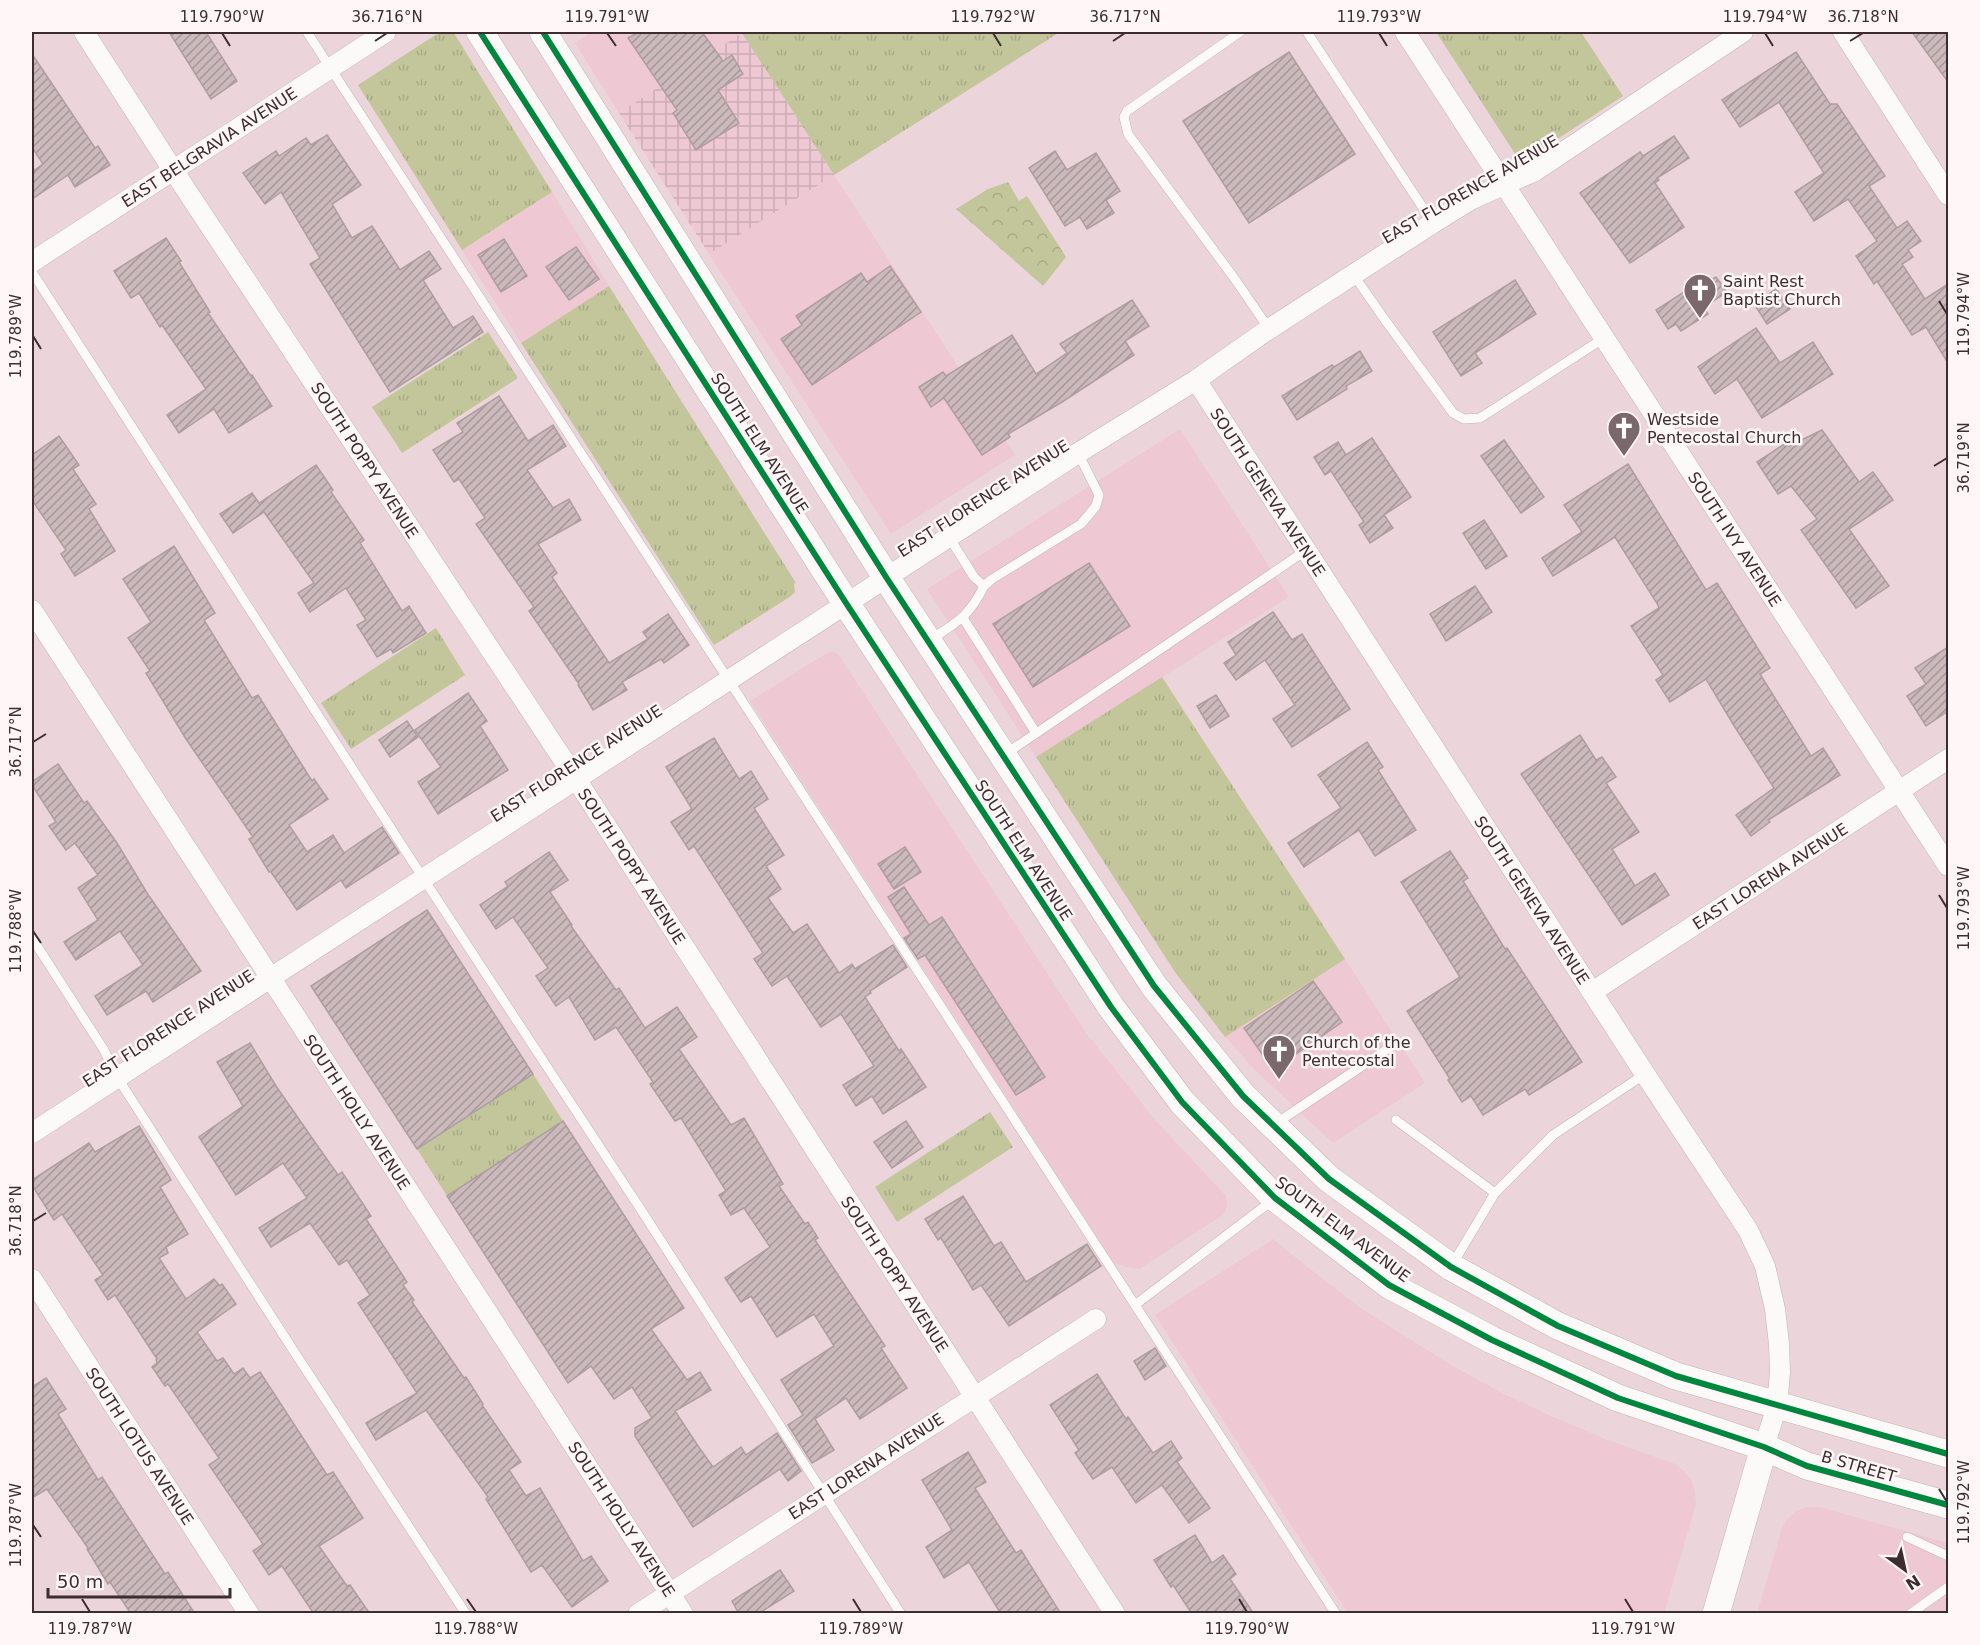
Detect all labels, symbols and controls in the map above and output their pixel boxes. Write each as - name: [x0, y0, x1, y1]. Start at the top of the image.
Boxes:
- text: 119.790°W: [180, 8, 264, 26]
- text: 36.716°N: [351, 8, 423, 26]
- text: 119.791°W: [565, 8, 649, 26]
- text: 119.792°W: [951, 8, 1035, 26]
- text: 36.717°N: [1089, 8, 1161, 26]
- text: 119.793°W: [1337, 8, 1421, 26]
- text: 119.794°W: [1723, 8, 1807, 26]
- text: 36.718°N: [1827, 8, 1899, 26]
- street label: EAST BELGRAVIA AVENUE: [118, 84, 301, 211]
- street label: EAST FLORENCE AVENUE: [1379, 131, 1562, 248]
- church icon: Saint Rest Baptist Church: [1682, 272, 1718, 319]
- place label: Saint Rest Baptist Church: [1723, 272, 1841, 309]
- text: 119.794°W: [1955, 272, 1973, 356]
- text: 119.789°W: [7, 294, 25, 378]
- street label: SOUTH ELM AVENUE: [707, 369, 812, 517]
- street label: SOUTH POPPY AVENUE: [307, 379, 422, 542]
- street label: SOUTH GENEVA AVENUE: [1206, 405, 1329, 580]
- church icon: Westside Pentecostal Church: [1606, 410, 1642, 457]
- place label: Westside Pentecostal Church: [1647, 410, 1801, 447]
- text: 36.719°N: [1955, 422, 1973, 494]
- street label: EAST FLORENCE AVENUE: [894, 436, 1073, 561]
- street label: SOUTH IVY AVENUE: [1684, 468, 1785, 610]
- street label: EAST FLORENCE AVENUE: [487, 701, 666, 826]
- text: 36.717°N: [7, 706, 25, 778]
- street label: SOUTH ELM AVENUE: [971, 776, 1076, 924]
- street label: SOUTH POPPY AVENUE: [574, 785, 689, 948]
- street label: SOUTH GENEVA AVENUE: [1470, 813, 1593, 988]
- street label: EAST LORENA AVENUE: [1689, 819, 1851, 934]
- text: 119.793°W: [1955, 866, 1973, 950]
- text: 119.788°W: [7, 889, 25, 973]
- street label: EAST FLORENCE AVENUE: [79, 966, 258, 1091]
- street label: SOUTH HOLLY AVENUE: [299, 1031, 414, 1193]
- church icon: Church of the Pentecostal: [1261, 1033, 1297, 1080]
- place label: Church of the Pentecostal: [1302, 1033, 1410, 1070]
- street label: SOUTH ELM AVENUE: [1271, 1172, 1414, 1286]
- text: 36.718°N: [7, 1185, 25, 1257]
- street label: SOUTH POPPY AVENUE: [837, 1193, 952, 1356]
- street label: SOUTH LOTUS AVENUE: [82, 1364, 198, 1529]
- street label: EAST LORENA AVENUE: [785, 1409, 947, 1524]
- street label: SOUTH HOLLY AVENUE: [564, 1438, 679, 1600]
- street label: B STREET: [1819, 1447, 1899, 1486]
- text: 119.792°W: [1955, 1460, 1973, 1544]
- text: 119.787°W: [7, 1483, 25, 1567]
- north arrow: [1875, 1540, 1935, 1600]
- scale bar: [48, 1561, 230, 1599]
- text: 50 m: [57, 1571, 103, 1592]
- text: N: [1902, 1571, 1924, 1594]
- text: 119.787°W: [48, 1620, 132, 1638]
- text: 119.788°W: [434, 1620, 518, 1638]
- text: 119.789°W: [819, 1620, 903, 1638]
- text: 119.790°W: [1205, 1620, 1289, 1638]
- text: 119.791°W: [1591, 1620, 1675, 1638]

